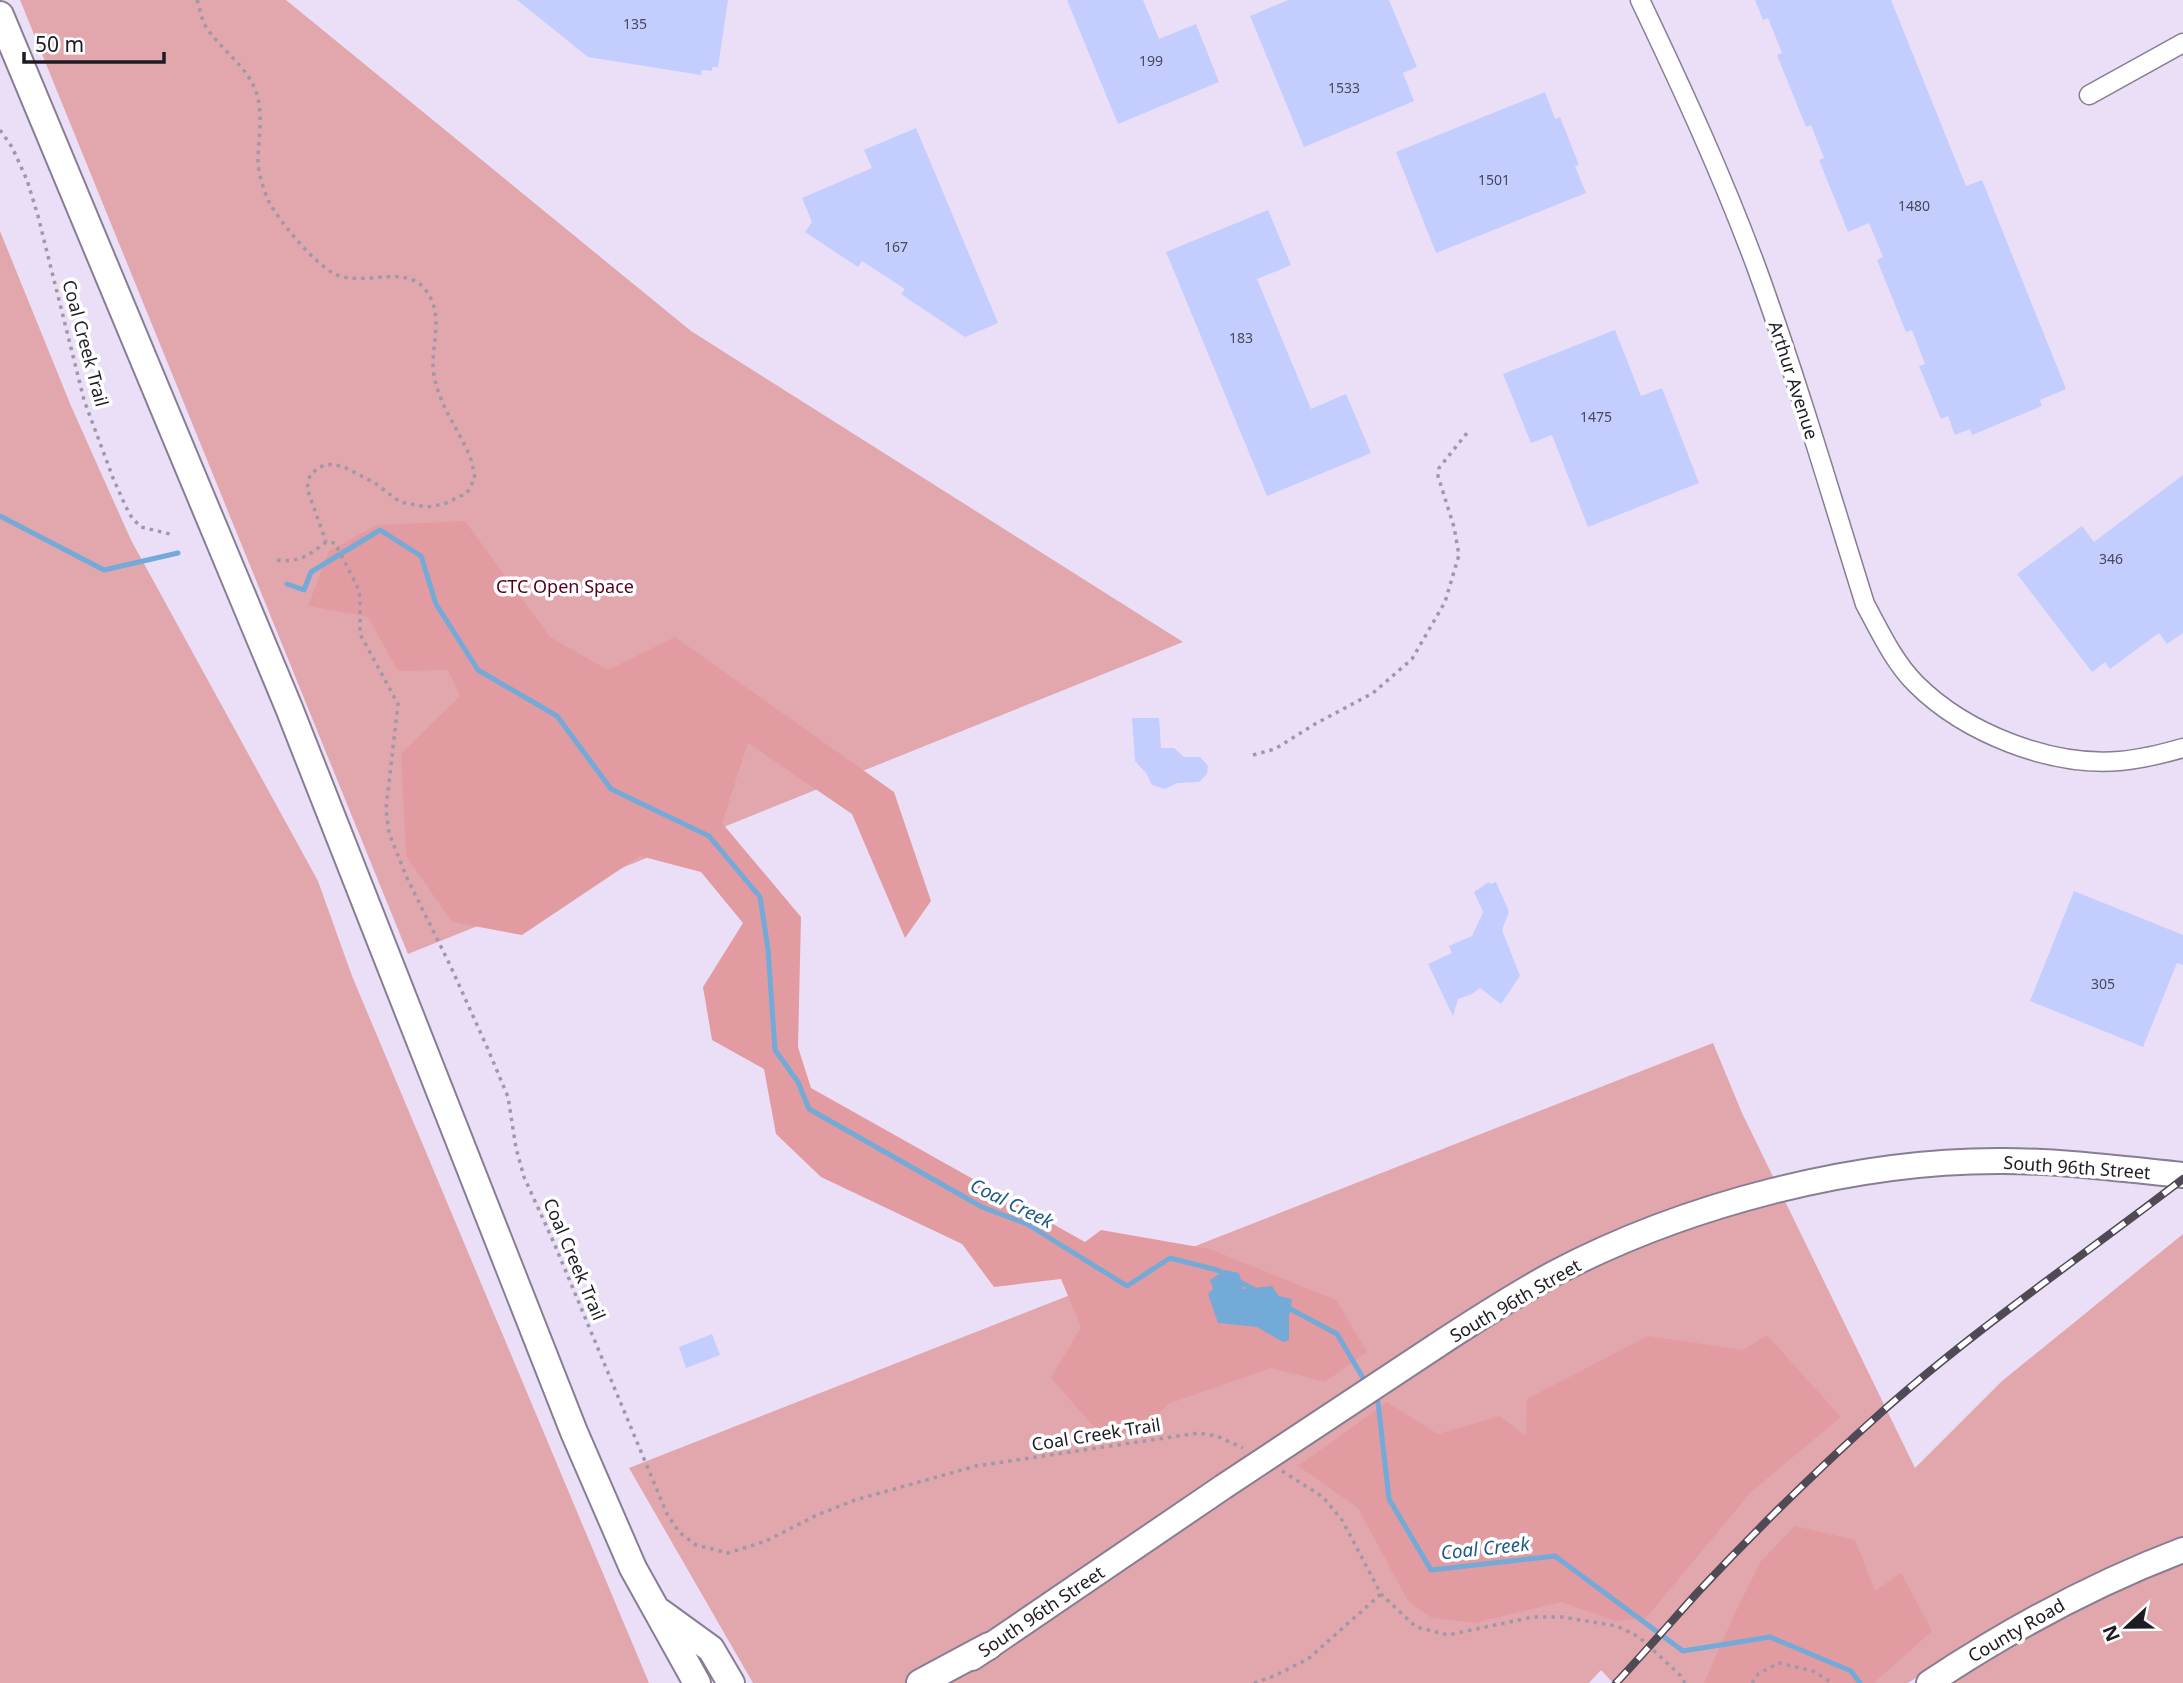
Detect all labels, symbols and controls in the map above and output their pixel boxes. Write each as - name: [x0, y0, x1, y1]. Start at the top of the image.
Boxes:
- house number: 135: [623, 14, 647, 33]
- scale bar: [24, 21, 164, 65]
- text: 50 m: [35, 30, 84, 58]
- house number: 199: [1139, 51, 1163, 70]
- house number: 1533: [1328, 78, 1360, 97]
- house number: 1501: [1478, 170, 1510, 189]
- house number: 1480: [1898, 196, 1930, 215]
- house number: 167: [884, 237, 908, 256]
- street label: Coal Creek Trail: [58, 277, 114, 409]
- street label: Arthur Avenue: [1764, 318, 1824, 442]
- house number: 183: [1229, 328, 1253, 347]
- house number: 1475: [1580, 407, 1612, 426]
- house number: 346: [2099, 549, 2123, 568]
- park label: CTC Open Space: [496, 574, 634, 598]
- house number: 305: [2091, 974, 2115, 993]
- street label: South 96th Street: [2003, 1150, 2152, 1184]
- water label: Coal Creek: [966, 1172, 1058, 1234]
- street label: Coal Creek Trail: [538, 1194, 612, 1324]
- street label: South 96th Street: [1445, 1253, 1585, 1347]
- street label: Coal Creek Trail: [1030, 1412, 1162, 1456]
- water label: Coal Creek: [1439, 1530, 1531, 1566]
- street label: South 96th Street: [973, 1560, 1109, 1662]
- north arrow: [2092, 1592, 2162, 1662]
- street label: County Road: [1963, 1593, 2069, 1667]
- text: N: [2096, 1621, 2126, 1645]

